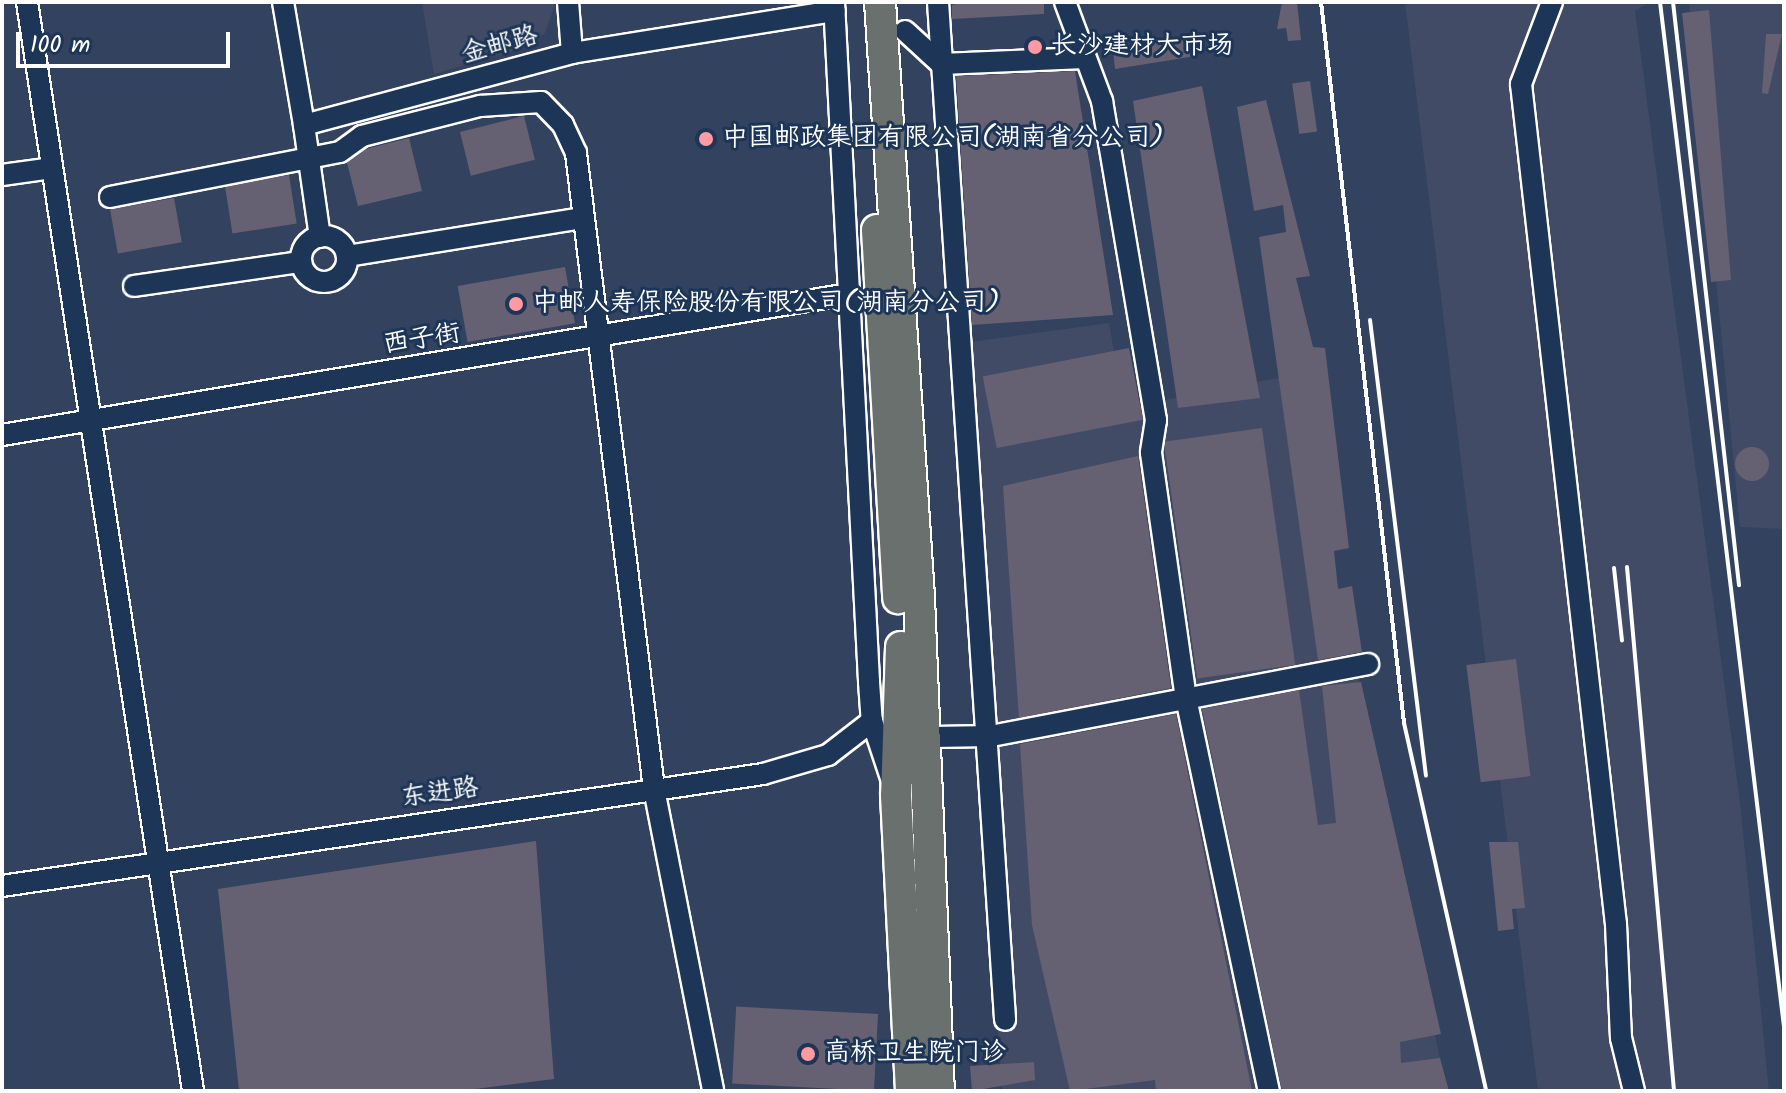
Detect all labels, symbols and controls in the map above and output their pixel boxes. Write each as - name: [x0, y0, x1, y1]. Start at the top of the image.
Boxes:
- scale bar: [20, 16, 234, 66]
- street label: 金邮路: [458, 21, 542, 71]
- text: 100 m: [30, 26, 90, 65]
- place label: 长沙建材大市场: [1051, 31, 1233, 63]
- marker: 长沙建材大市场: [1026, 38, 1044, 56]
- place label: 中国邮政集团有限公司(湖南省分公司): [722, 123, 1164, 155]
- marker: 中国邮政集团有限公司(湖南省分公司): [697, 130, 715, 148]
- place label: 中邮人寿保险股份有限公司(湖南分公司): [532, 288, 1000, 320]
- marker: 中邮人寿保险股份有限公司(湖南分公司): [507, 295, 525, 313]
- street label: 西子街: [381, 318, 463, 362]
- street label: 东进路: [399, 773, 481, 815]
- place label: 高桥卫生院门诊: [824, 1038, 1006, 1070]
- marker: 高桥卫生院门诊: [799, 1045, 817, 1063]

